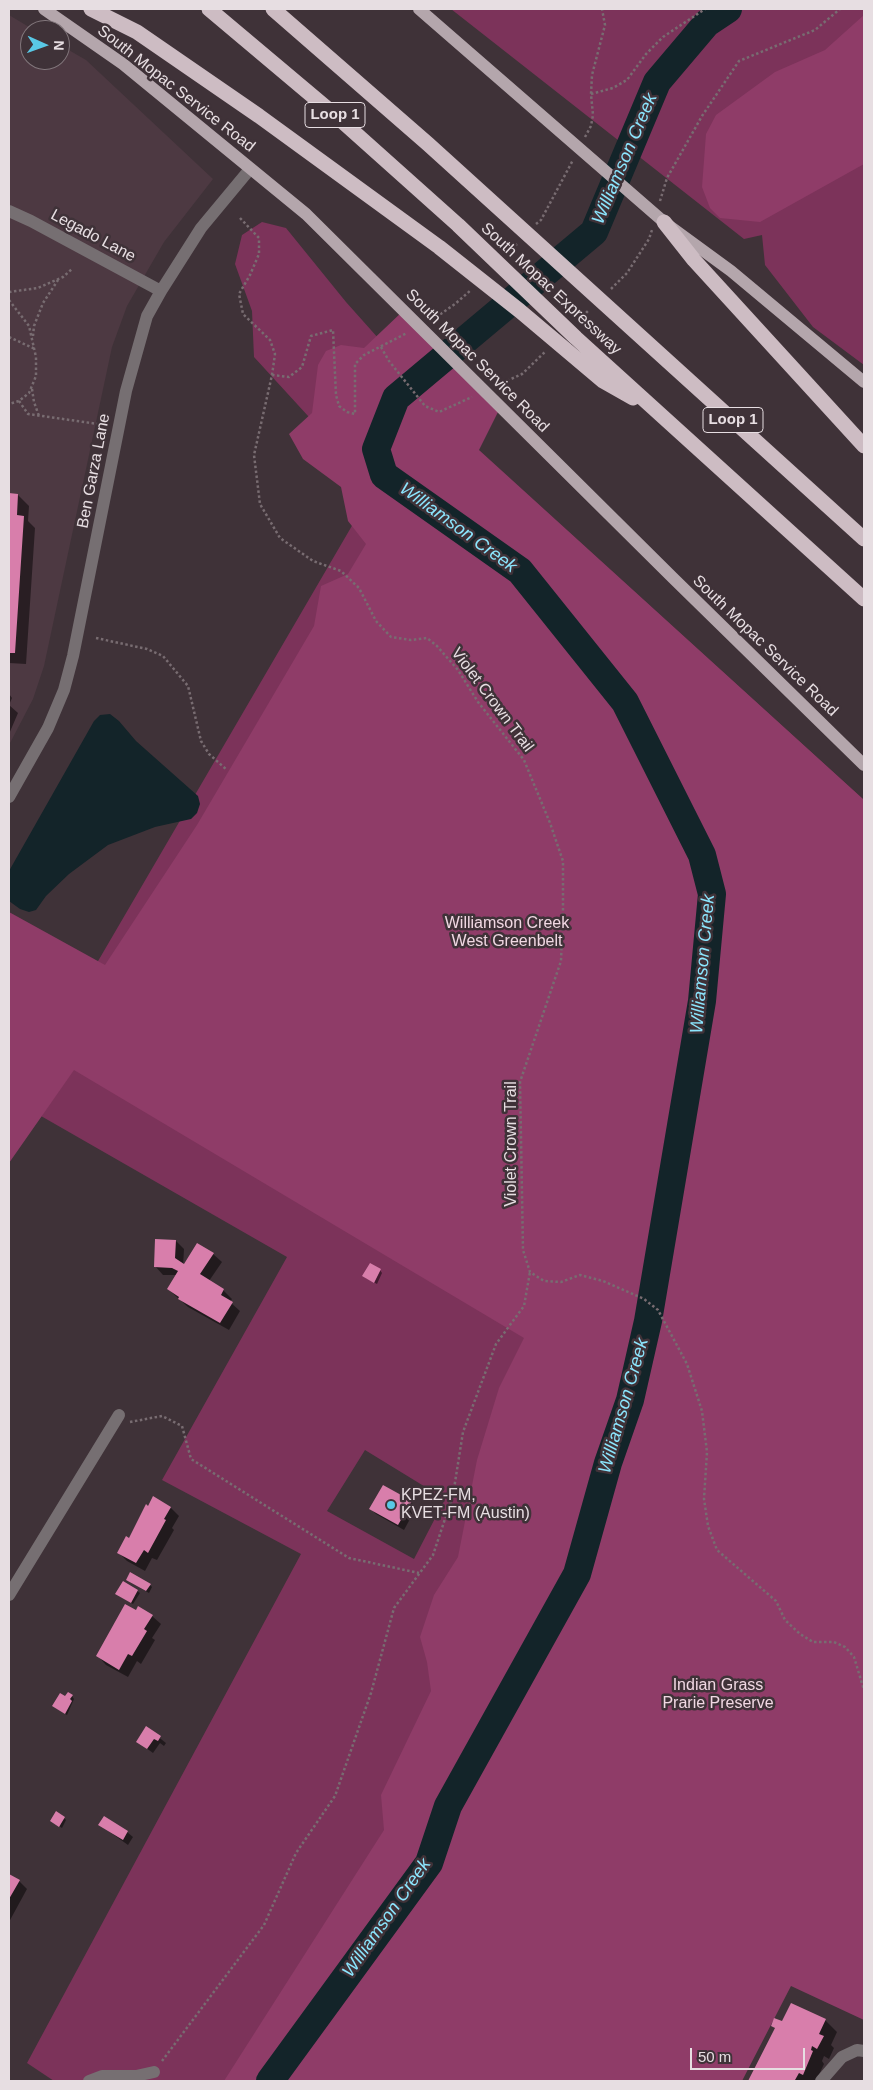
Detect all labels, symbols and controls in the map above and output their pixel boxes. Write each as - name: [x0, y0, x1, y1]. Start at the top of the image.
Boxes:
- north arrow: [20, 20, 70, 70]
- street label: South Mopac Service Road: [93, 21, 259, 157]
- text: N: [51, 40, 67, 51]
- water label: Williamson Creek: [588, 90, 662, 228]
- road number: Loop 1: [305, 102, 365, 128]
- street label: Legado Lane: [47, 206, 139, 266]
- street label: South Mopac Expressway: [477, 219, 625, 359]
- street label: South Mopac Service Road: [401, 285, 553, 437]
- road number: Loop 1: [703, 408, 763, 432]
- street label: Ben Garza Lane: [73, 412, 115, 530]
- water label: Williamson Creek: [395, 478, 521, 578]
- street label: South Mopac Service Road: [688, 571, 842, 721]
- street label: Violet Crown Trail: [447, 644, 537, 756]
- water label: Williamson Creek: [686, 893, 720, 1035]
- park label: Williamson Creek West Greenbelt: [445, 914, 569, 952]
- street label: Violet Crown Trail: [502, 1081, 522, 1207]
- water label: Williamson Creek: [594, 1336, 654, 1476]
- place label: KPEZ-FM, KVET-FM (Austin): [401, 1486, 530, 1524]
- marker: KPEZ-FM, KVET-FM (Austin): [385, 1499, 397, 1511]
- park label: Indian Grass Prarie Preserve: [662, 1676, 774, 1714]
- water label: Williamson Creek: [338, 1855, 436, 1981]
- scale bar: [693, 2038, 808, 2070]
- text: 50 m: [698, 2048, 731, 2065]

